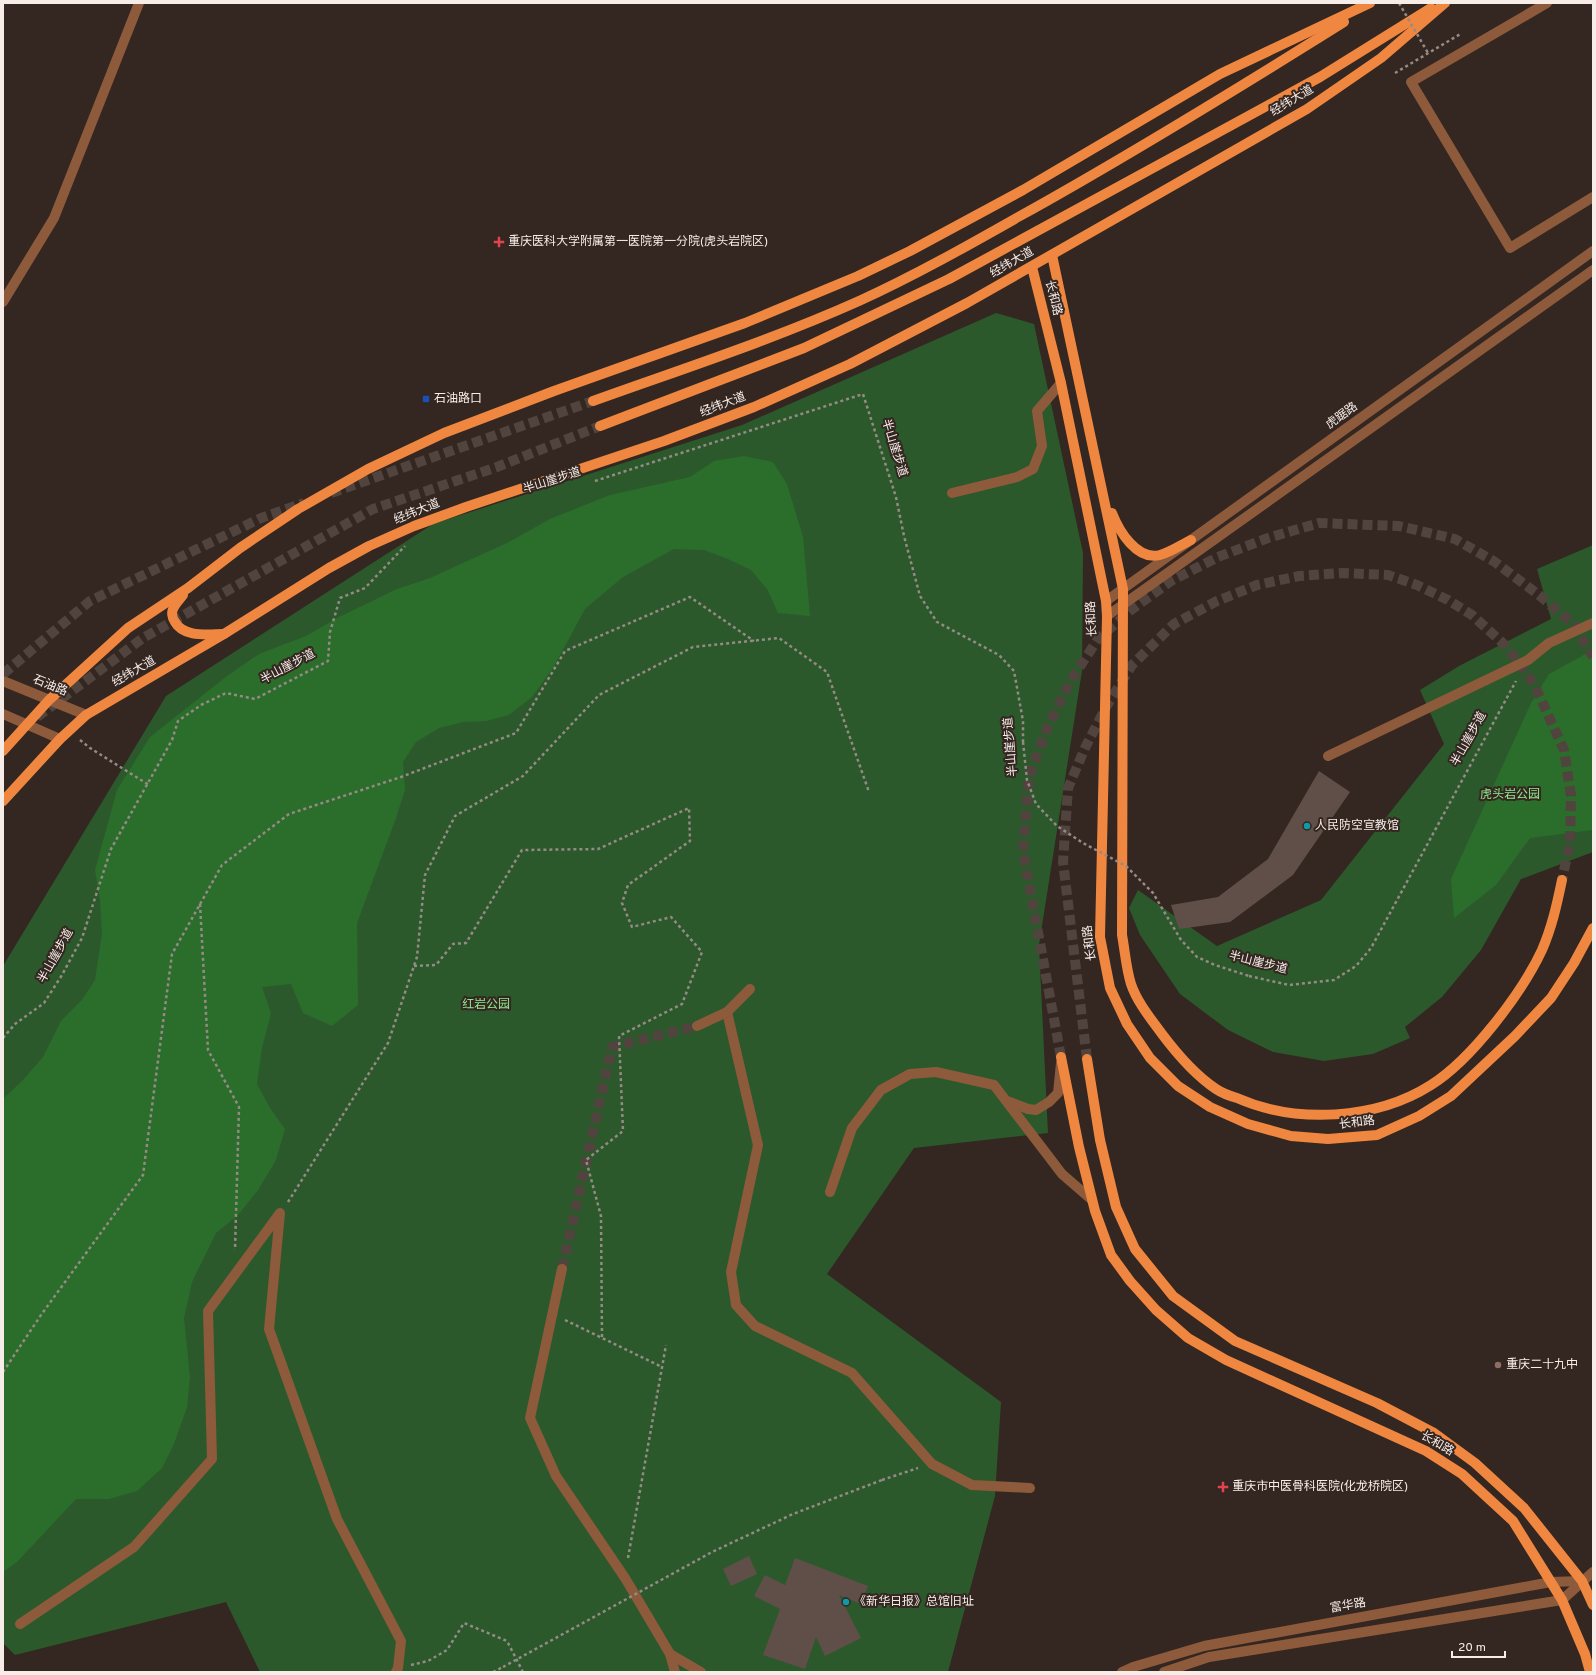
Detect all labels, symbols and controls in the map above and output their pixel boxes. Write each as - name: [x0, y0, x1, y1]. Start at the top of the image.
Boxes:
- street label: 经纬大道: [1267, 82, 1317, 120]
- place label: 重庆医科大学附属第一医院第一分院(虎头岩院区): [508, 234, 768, 250]
- marker: 重庆医科大学附属第一医院第一分院(虎头岩院区): [493, 236, 505, 248]
- street label: 经纬大道: [987, 244, 1037, 282]
- street label: 长和路: [1041, 279, 1065, 317]
- street label: 经纬大道: [698, 389, 748, 421]
- place label: 石油路口: [434, 391, 482, 407]
- marker: 石油路口: [421, 394, 431, 404]
- street label: 虎踞路: [1323, 399, 1361, 433]
- street label: 半山崖步道: [878, 417, 910, 479]
- street label: 半山崖步道: [521, 464, 583, 498]
- street label: 经纬大道: [392, 496, 442, 528]
- street label: 长和路: [1083, 601, 1101, 637]
- street label: 半山崖步道: [258, 646, 318, 688]
- street label: 经纬大道: [109, 653, 159, 691]
- street label: 石油路: [30, 672, 70, 700]
- street label: 半山崖步道: [1447, 709, 1491, 769]
- street label: 半山崖步道: [1000, 716, 1022, 778]
- park label: 虎头岩公园: [1480, 787, 1540, 803]
- place label: 人民防空宣教馆: [1315, 818, 1399, 834]
- marker: 人民防空宣教馆: [1302, 821, 1312, 831]
- street label: 长和路: [1080, 924, 1100, 962]
- street label: 半山崖步道: [34, 926, 78, 986]
- street label: 半山崖步道: [1227, 948, 1289, 978]
- park label: 红岩公园: [462, 997, 510, 1013]
- street label: 长和路: [1338, 1113, 1376, 1133]
- place label: 重庆二十九中: [1506, 1357, 1578, 1373]
- marker: 重庆二十九中: [1493, 1360, 1503, 1370]
- street label: 长和路: [1417, 1428, 1457, 1460]
- place label: 重庆市中医骨科医院(化龙桥院区): [1232, 1479, 1408, 1495]
- marker: 重庆市中医骨科医院(化龙桥院区): [1217, 1481, 1229, 1493]
- place label: 《新华日报》总馆旧址: [854, 1594, 974, 1610]
- street label: 富华路: [1329, 1595, 1367, 1617]
- marker: 《新华日报》总馆旧址: [841, 1597, 851, 1607]
- scale bar: [1452, 1633, 1505, 1659]
- text: 20 m: [1458, 1640, 1486, 1656]

